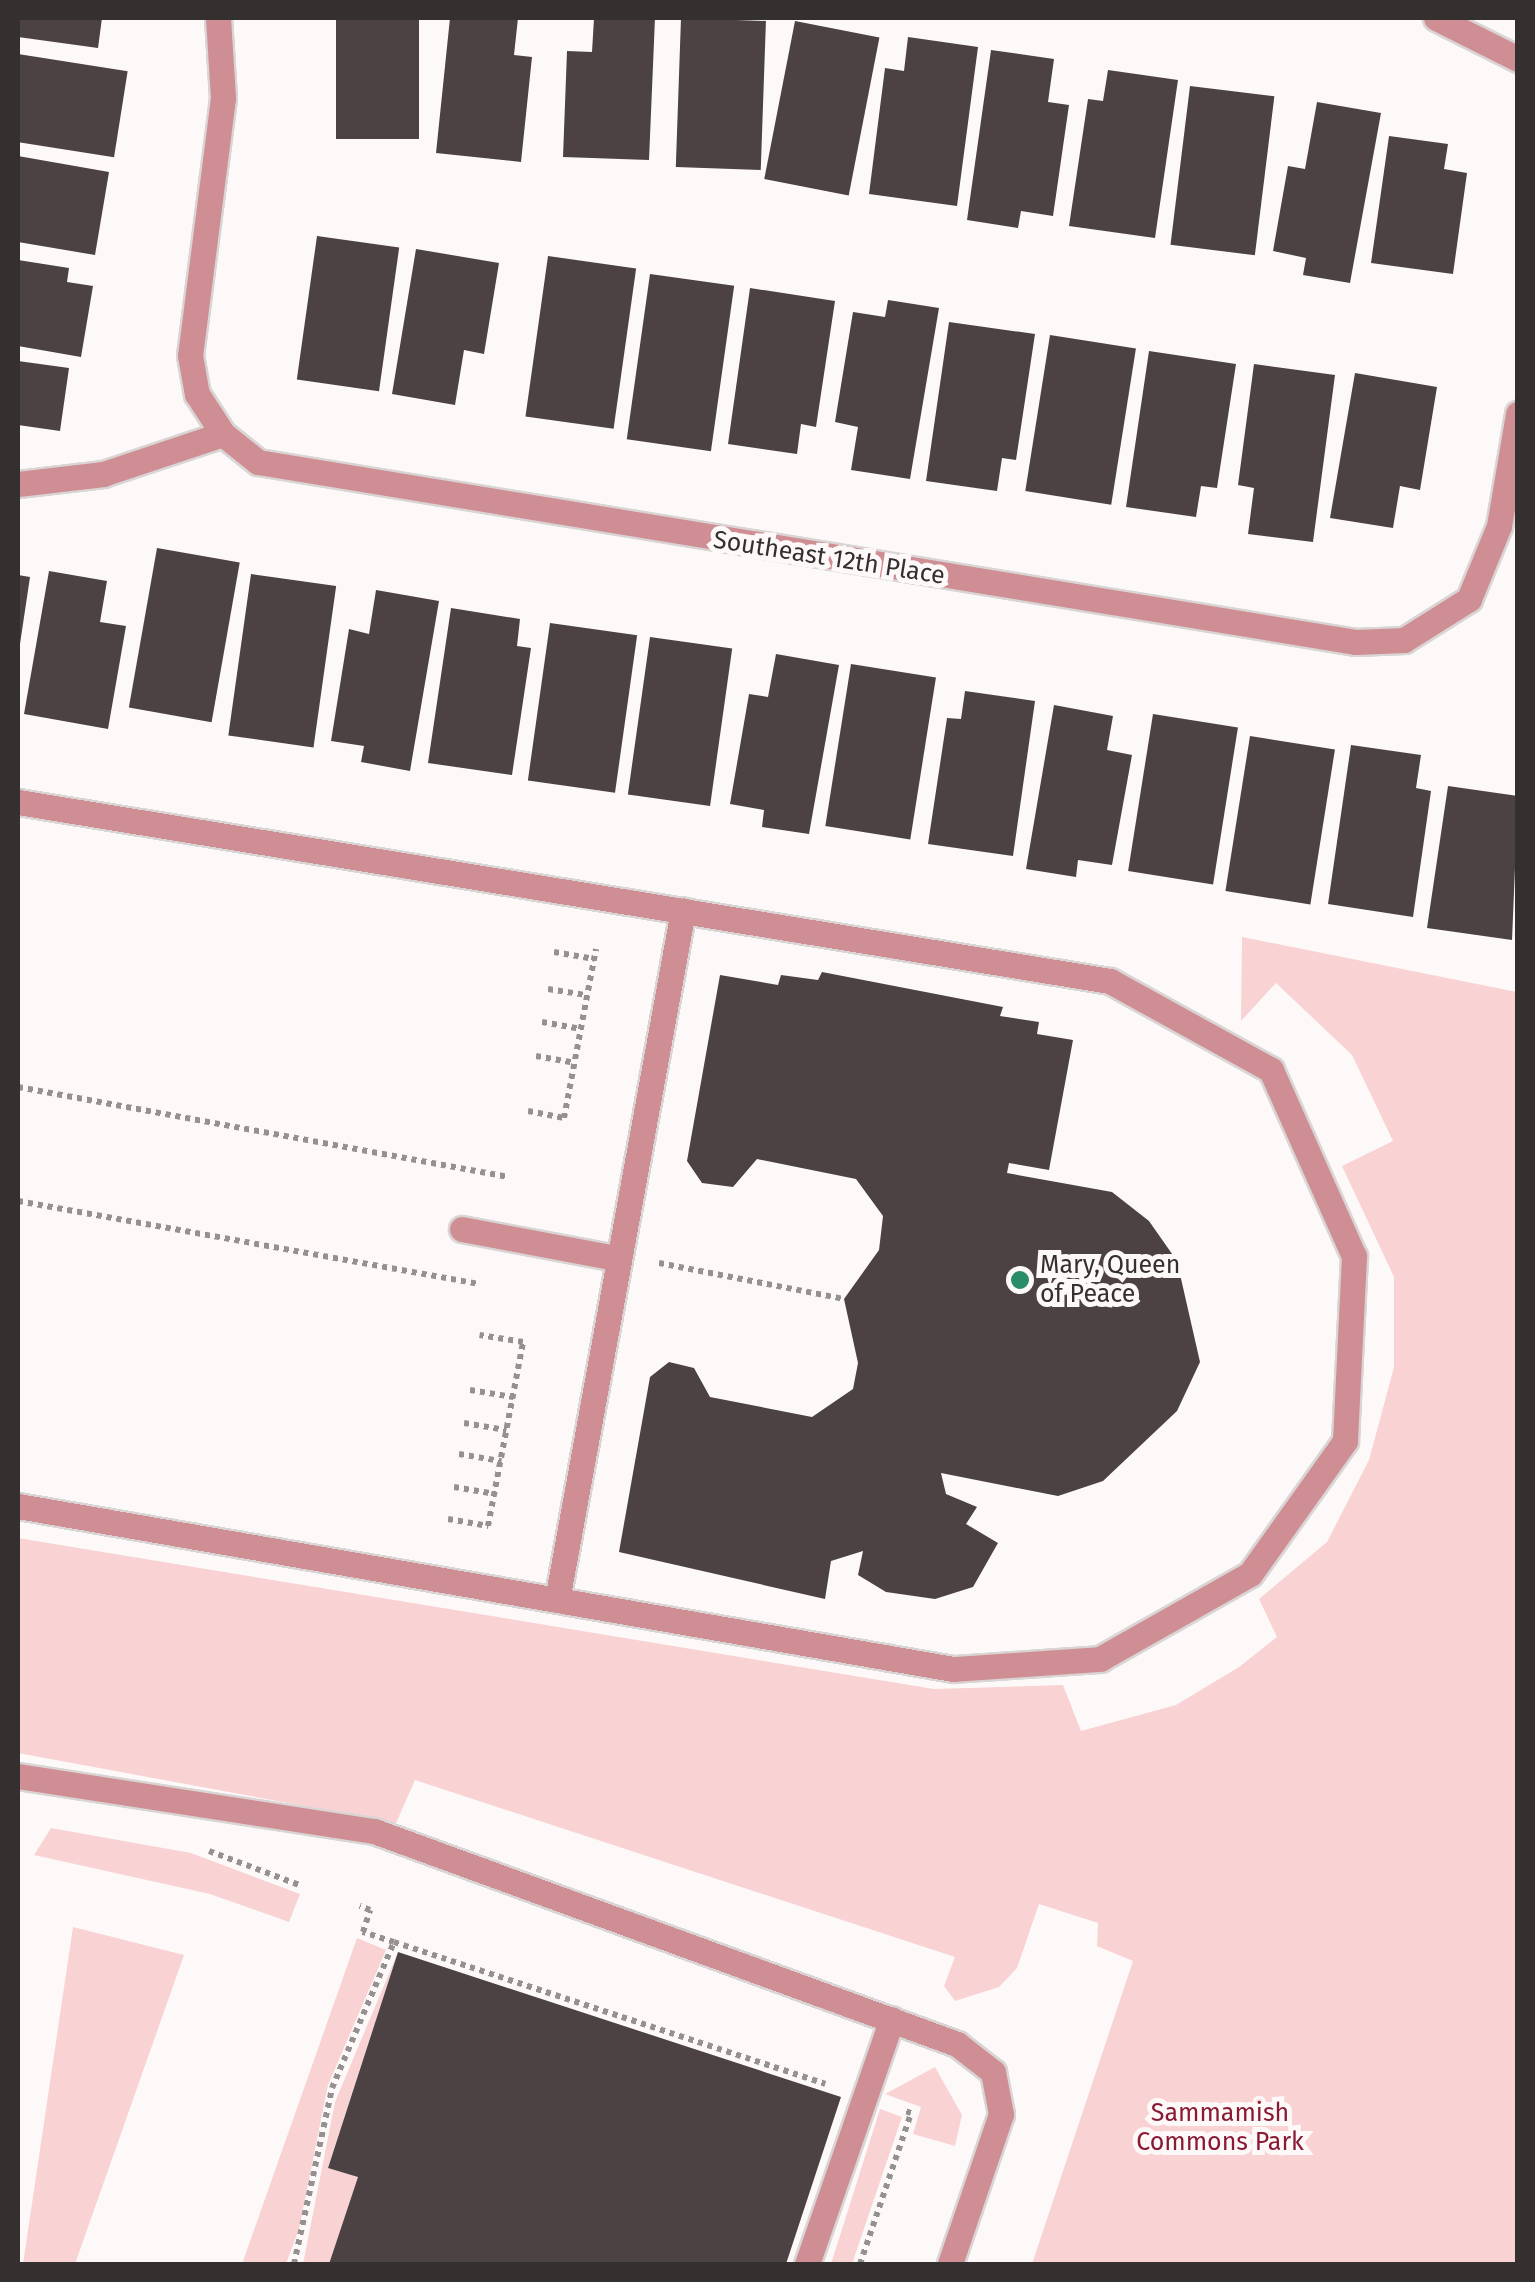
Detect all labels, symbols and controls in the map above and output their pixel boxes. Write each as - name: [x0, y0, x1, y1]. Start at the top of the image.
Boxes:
- street label: Southeast 12th Place: [711, 525, 947, 591]
- place label: Mary, Queen of Peace: [1040, 1251, 1180, 1310]
- marker: Mary, Queen of Peace: [1009, 1269, 1031, 1291]
- park label: Sammamish Commons Park: [1136, 2099, 1304, 2158]

